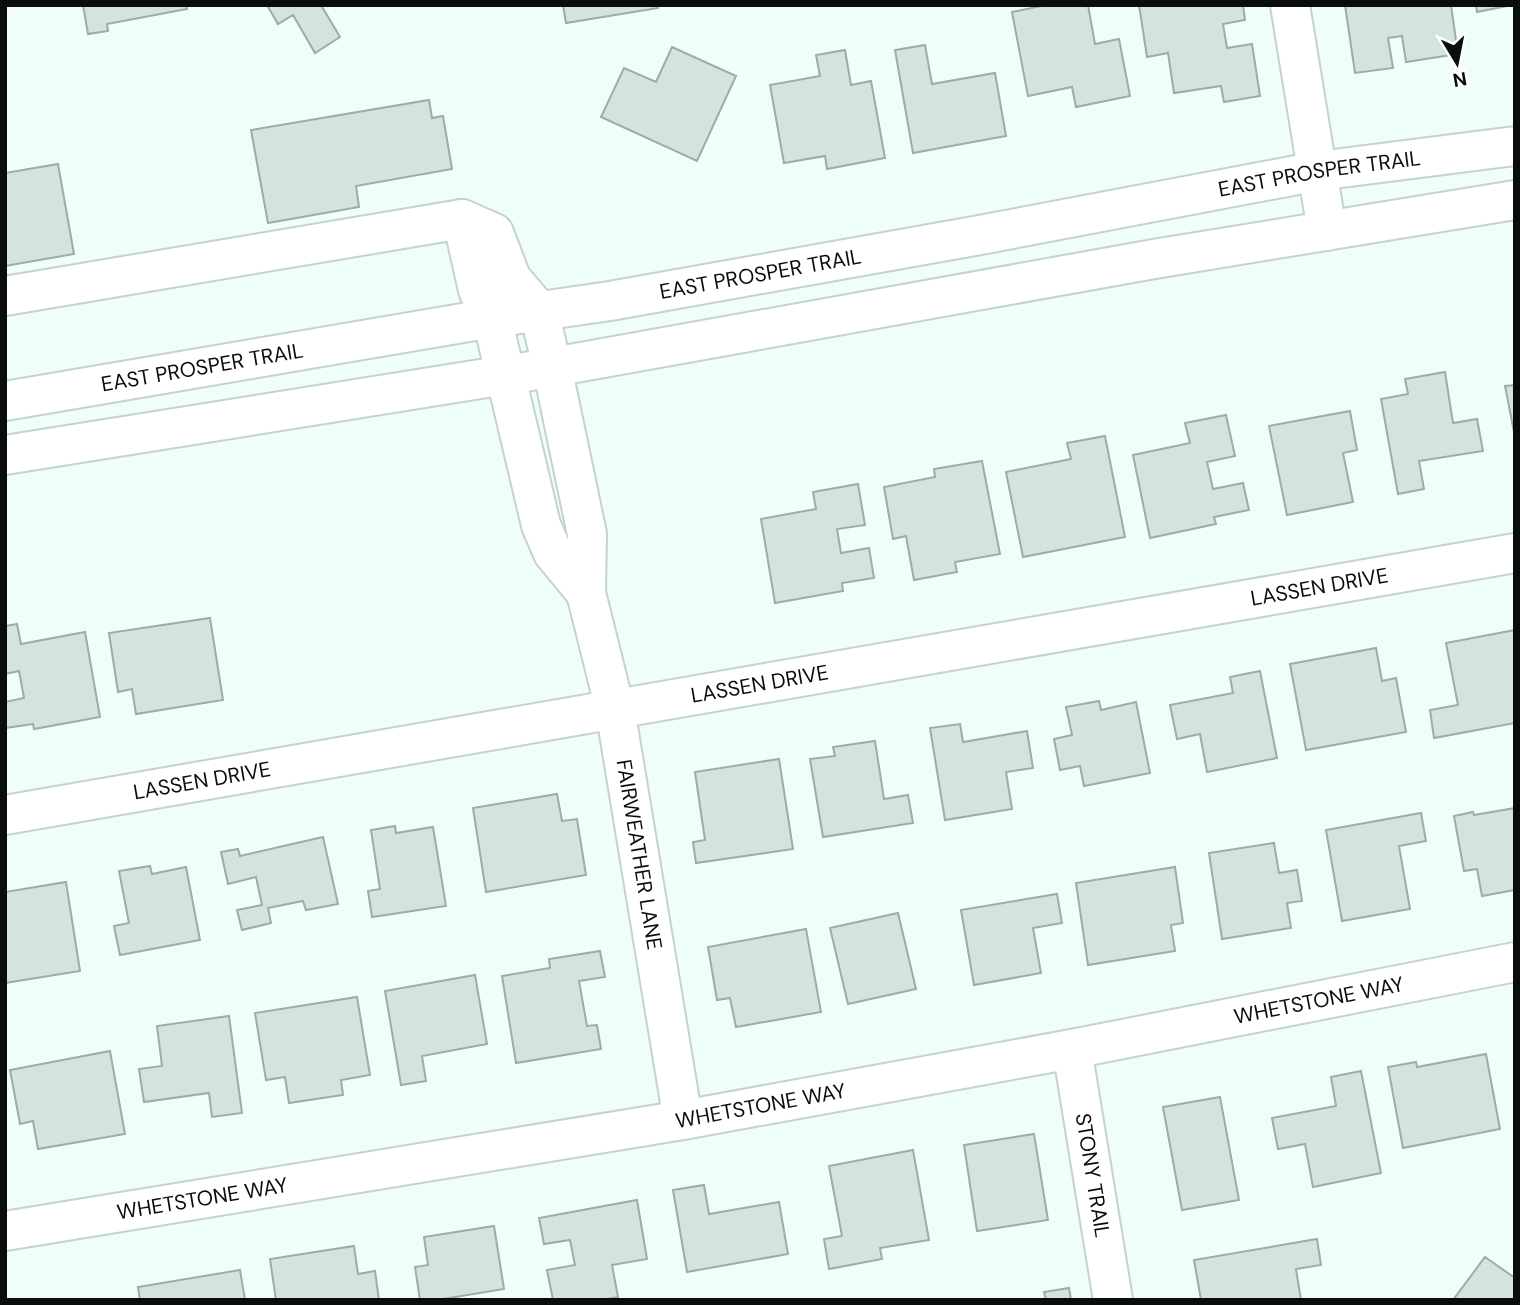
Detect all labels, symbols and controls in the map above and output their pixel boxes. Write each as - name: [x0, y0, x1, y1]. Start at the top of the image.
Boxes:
- north arrow: [1422, 28, 1492, 98]
- text: N: [1451, 66, 1469, 93]
- street label: EAST PROSPER TRAIL: [1216, 144, 1422, 204]
- street label: EAST PROSPER TRAIL: [657, 242, 864, 306]
- street label: EAST PROSPER TRAIL: [99, 336, 305, 398]
- street label: LASSEN DRIVE: [1248, 561, 1390, 613]
- street label: LASSEN DRIVE: [689, 658, 831, 710]
- street label: LASSEN DRIVE: [131, 755, 273, 807]
- street label: FAIRWEATHER LANE: [610, 757, 669, 952]
- street label: WHETSTONE WAY: [1231, 970, 1406, 1031]
- street label: WHETSTONE WAY: [673, 1077, 848, 1135]
- street label: STONY TRAIL: [1069, 1111, 1117, 1240]
- street label: WHETSTONE WAY: [115, 1171, 290, 1226]

